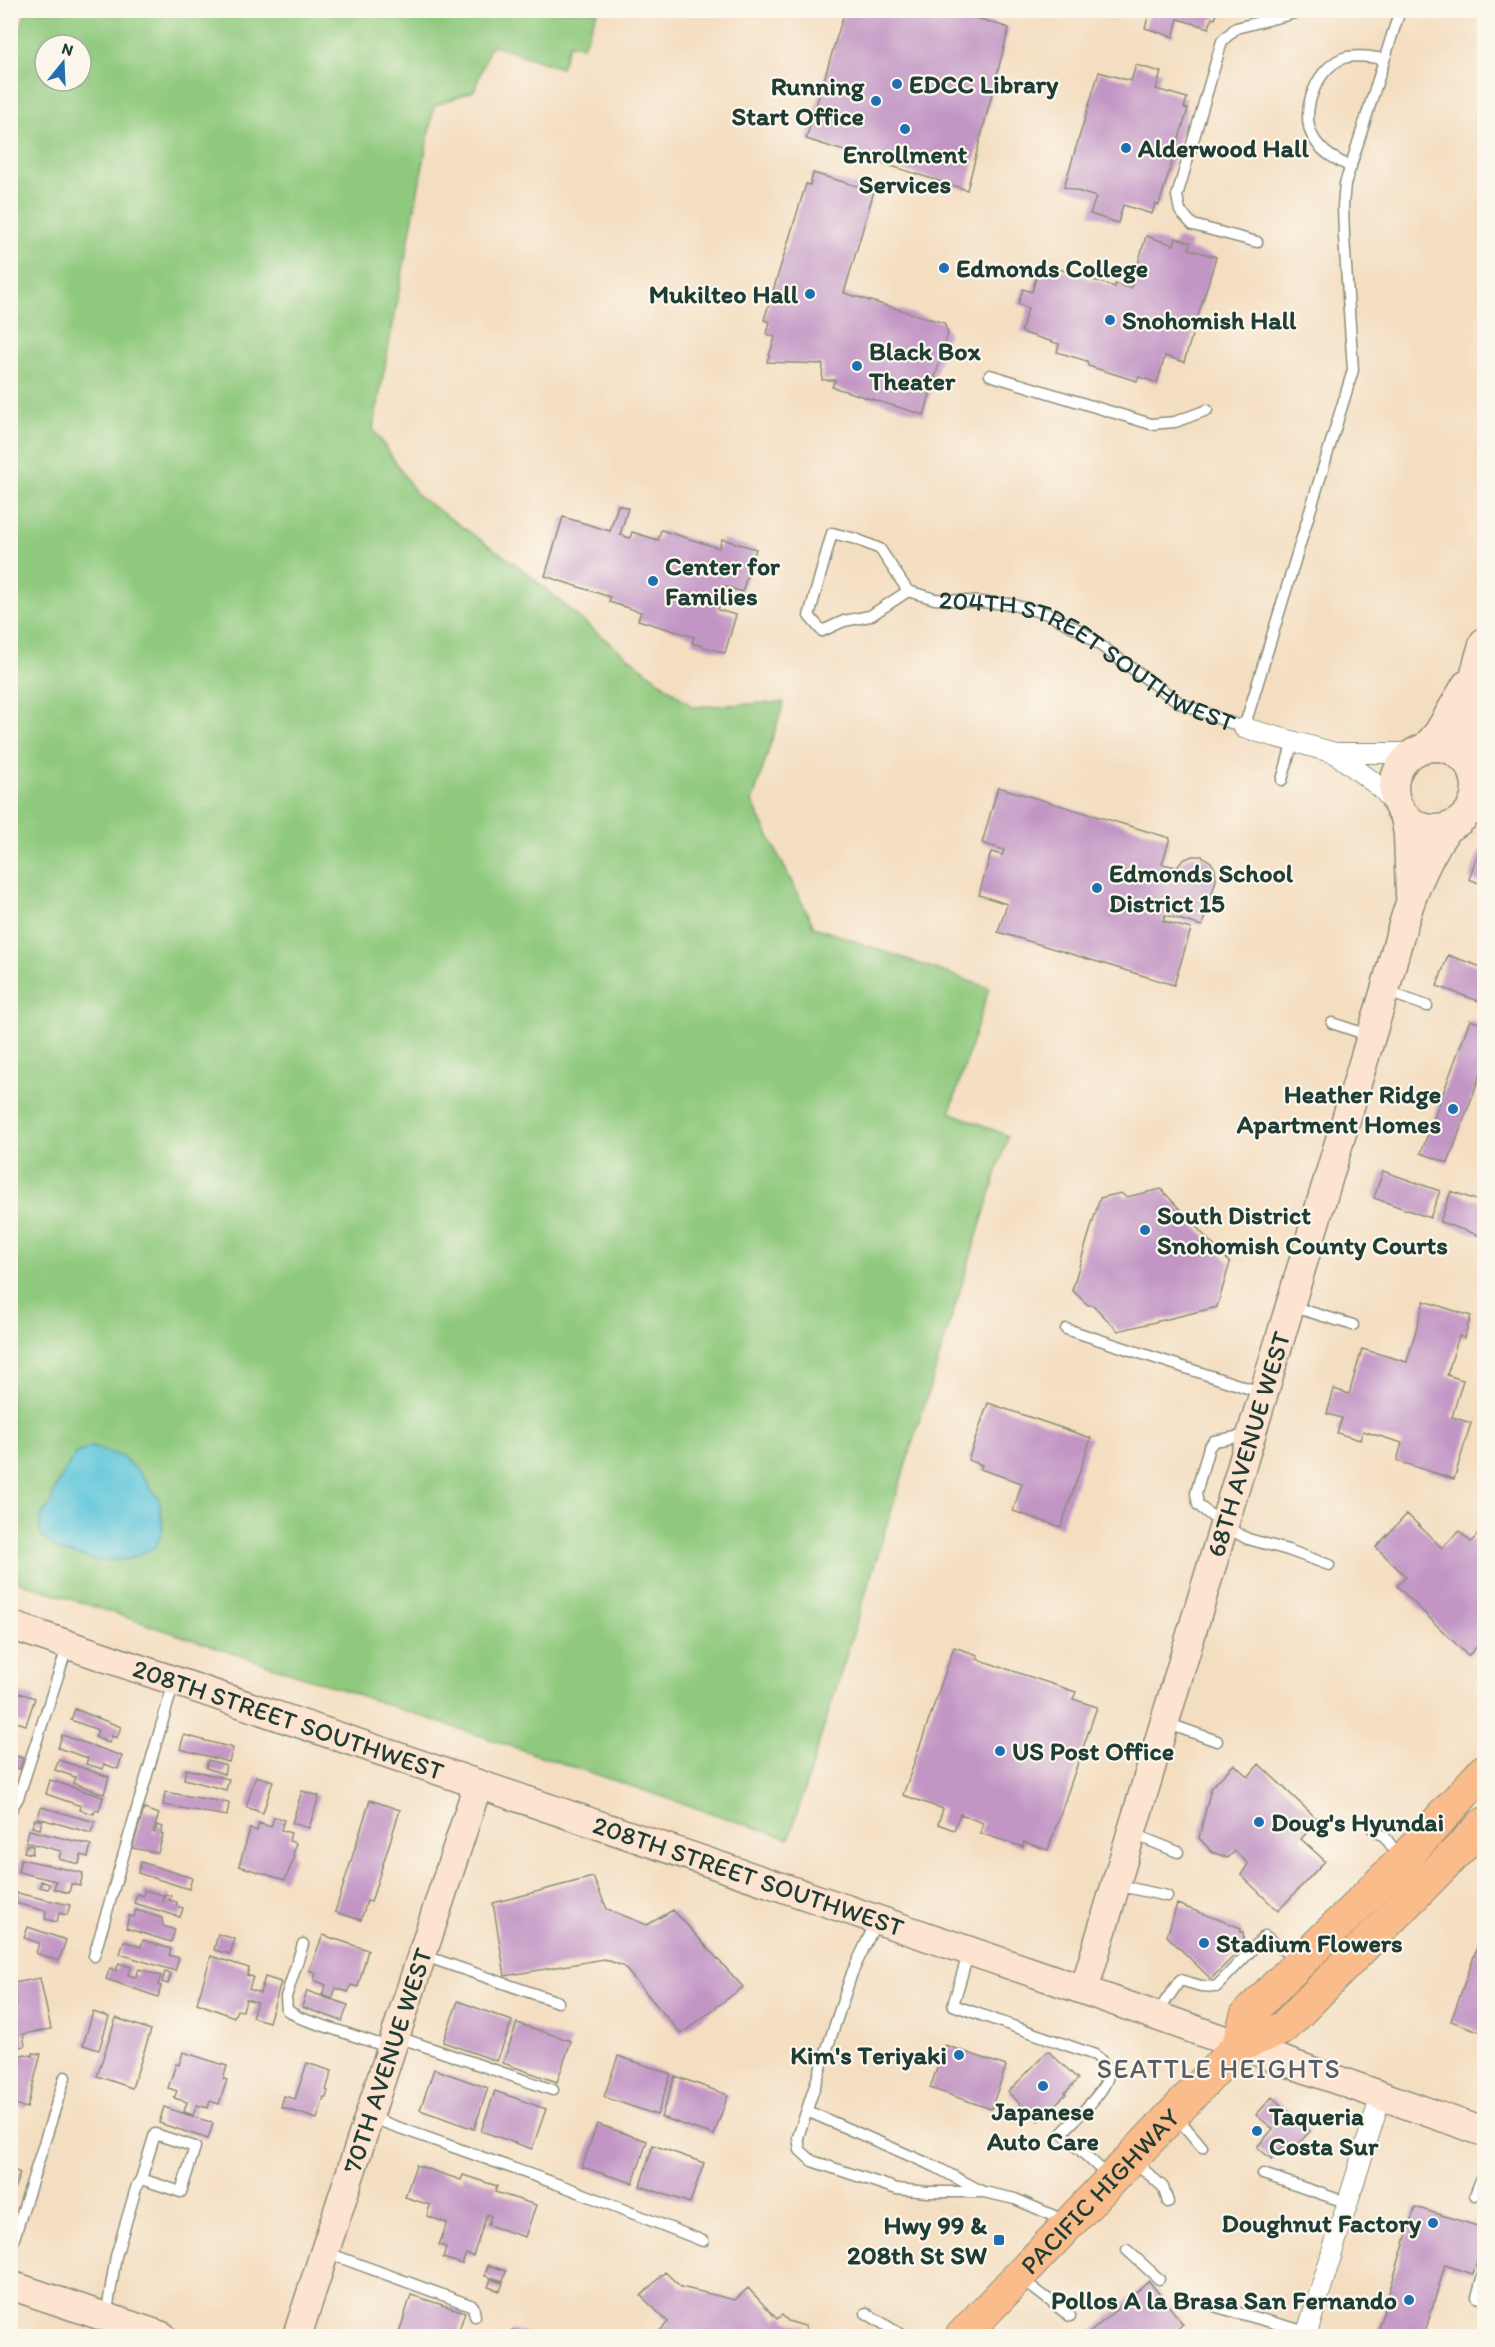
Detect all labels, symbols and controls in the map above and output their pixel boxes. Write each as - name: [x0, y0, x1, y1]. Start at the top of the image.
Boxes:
- north arrow: [33, 33, 93, 93]
- text: N: [59, 39, 76, 60]
- place label: EDCC Library: [909, 68, 1059, 100]
- place label: Running Start Office: [732, 70, 865, 132]
- marker: EDCC Library: [890, 77, 904, 91]
- marker: Running Start Office: [869, 94, 883, 108]
- marker: Enrollment Services: [898, 122, 912, 136]
- place label: Alderwood Hall: [1137, 132, 1309, 164]
- place label: Enrollment Services: [843, 138, 967, 200]
- marker: Alderwood Hall: [1119, 141, 1133, 155]
- place label: Edmonds College: [956, 252, 1148, 284]
- marker: Edmonds College: [937, 261, 951, 275]
- place label: Mukilteo Hall: [649, 278, 799, 310]
- marker: Mukilteo Hall: [803, 287, 817, 301]
- place label: Snohomish Hall: [1122, 304, 1297, 336]
- marker: Snohomish Hall: [1103, 313, 1117, 327]
- place label: Black Box Theater: [868, 335, 981, 397]
- marker: Black Box Theater: [850, 359, 864, 373]
- place label: Center for Families: [665, 550, 781, 612]
- marker: Center for Families: [646, 574, 660, 588]
- street label: 204TH STREET SOUTHWEST: [938, 583, 1240, 739]
- place label: Edmonds School District 15: [1109, 857, 1294, 919]
- marker: Edmonds School District 15: [1090, 881, 1104, 895]
- place label: Heather Ridge Apartment Homes: [1236, 1078, 1441, 1140]
- marker: Heather Ridge Apartment Homes: [1446, 1102, 1460, 1116]
- place label: South District Snohomish County Courts: [1157, 1199, 1448, 1261]
- marker: South District Snohomish County Courts: [1138, 1223, 1152, 1237]
- street label: 68TH AVENUE WEST: [1199, 1327, 1297, 1561]
- street label: 208TH STREET SOUTHWEST: [129, 1652, 448, 1787]
- place label: US Post Office: [1012, 1735, 1174, 1767]
- marker: US Post Office: [993, 1744, 1007, 1758]
- place label: Doug's Hyundai: [1271, 1806, 1444, 1838]
- street label: 208TH STREET SOUTHWEST: [589, 1808, 909, 1944]
- marker: Doug's Hyundai: [1252, 1815, 1266, 1829]
- place label: Stadium Flowers: [1216, 1927, 1403, 1959]
- marker: Stadium Flowers: [1197, 1936, 1211, 1950]
- street label: 70TH AVENUE WEST: [336, 1943, 439, 2177]
- place label: Kim's Teriyaki: [790, 2039, 947, 2071]
- marker: Kim's Teriyaki: [952, 2048, 966, 2062]
- district label: SEATTLE HEIGHTS: [1097, 2052, 1341, 2085]
- marker: Japanese Auto Care: [1036, 2079, 1050, 2093]
- place label: Japanese Auto Care: [986, 2095, 1099, 2157]
- place label: Taqueria Costa Sur: [1268, 2100, 1379, 2162]
- street label: PACIFIC HIGHWAY: [1014, 2101, 1186, 2281]
- marker: Taqueria Costa Sur: [1250, 2124, 1264, 2138]
- place label: Doughnut Factory: [1222, 2207, 1422, 2239]
- place label: Hwy 99 & 208th St SW: [847, 2209, 988, 2271]
- marker: Doughnut Factory: [1426, 2216, 1440, 2230]
- marker: Hwy 99 & 208th St SW: [992, 2233, 1006, 2247]
- place label: Pollos A la Brasa San Fernando: [1051, 2284, 1397, 2316]
- marker: Pollos A la Brasa San Fernando: [1402, 2293, 1416, 2307]

